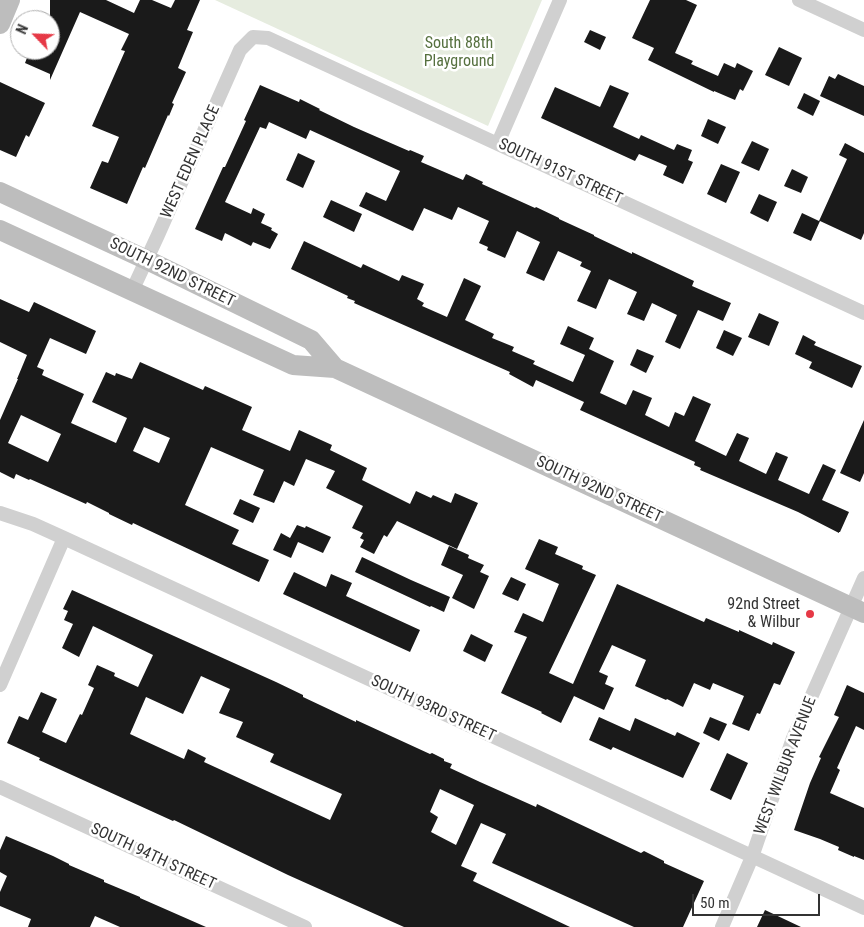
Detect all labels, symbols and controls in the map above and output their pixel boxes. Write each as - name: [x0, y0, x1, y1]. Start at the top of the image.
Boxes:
- north arrow: [10, 10, 60, 60]
- text: N: [13, 22, 31, 36]
- park label: South 88th Playground: [424, 34, 494, 72]
- street label: WEST EDEN PLACE: [157, 102, 225, 222]
- street label: SOUTH 91ST STREET: [495, 135, 625, 209]
- street label: SOUTH 92ND STREET: [106, 234, 238, 312]
- street label: SOUTH 92ND STREET: [533, 452, 665, 528]
- place label: 92nd Street & Wilbur: [727, 595, 800, 633]
- marker: 92nd Street & Wilbur: [804, 608, 816, 620]
- street label: SOUTH 93RD STREET: [368, 672, 498, 746]
- street label: WEST WILBUR AVENUE: [751, 694, 821, 838]
- street label: SOUTH 94TH STREET: [87, 820, 219, 894]
- scale bar: [694, 884, 822, 916]
- text: 50 m: [700, 894, 730, 912]

